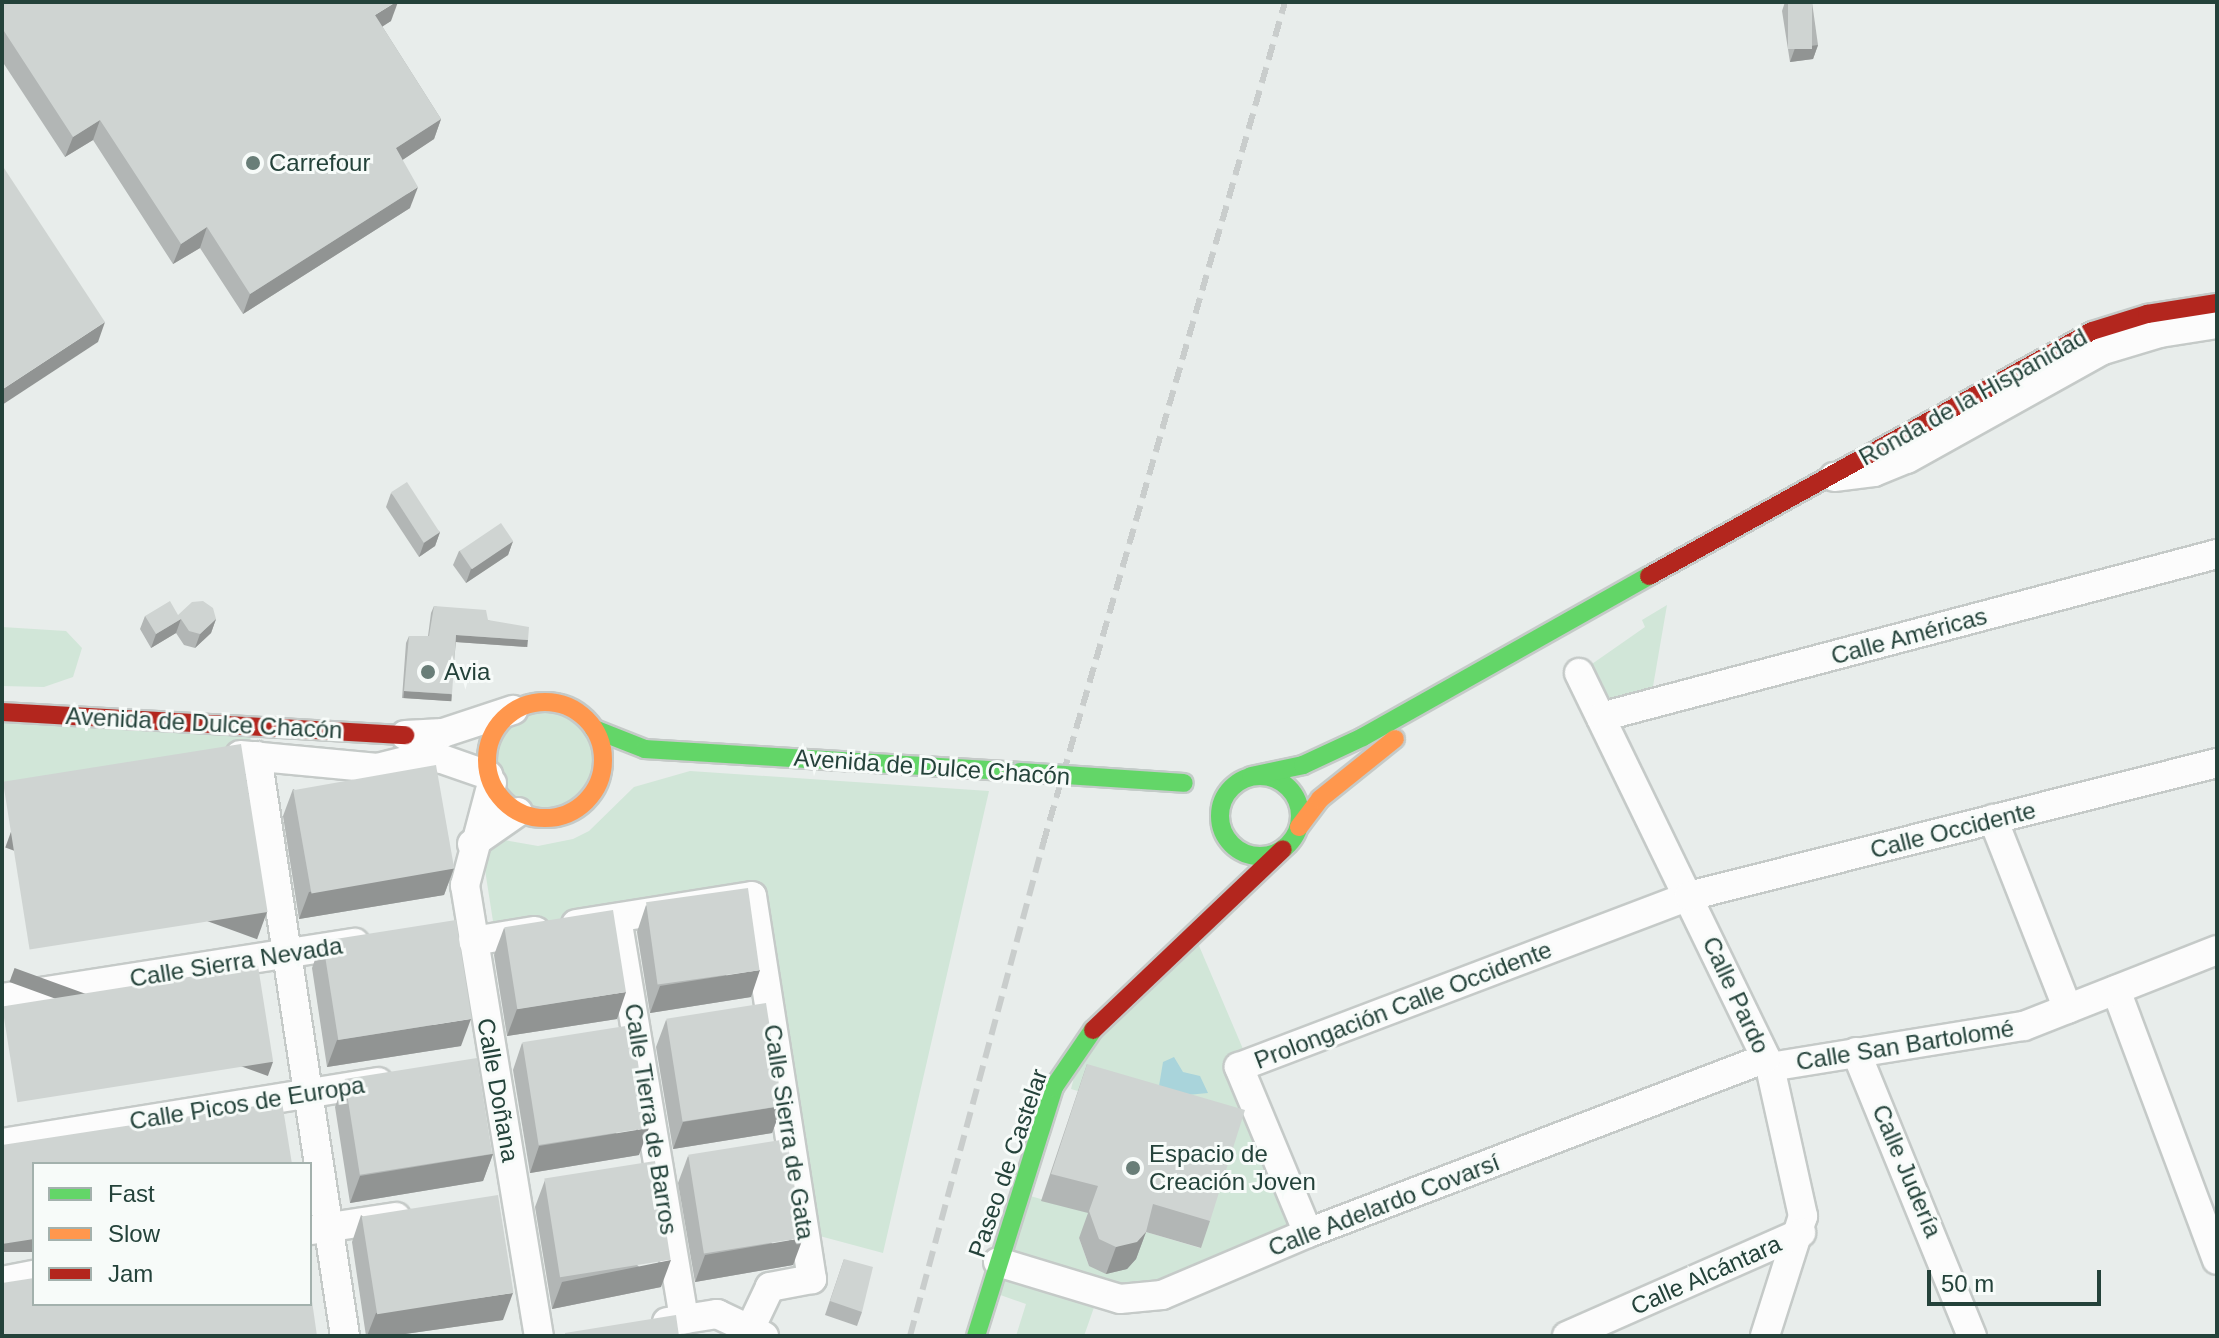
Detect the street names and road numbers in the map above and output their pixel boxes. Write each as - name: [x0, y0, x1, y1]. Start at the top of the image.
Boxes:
- street label: Ronda de la Hispanidad: [1854, 322, 2092, 472]
- street label: Calle Américas: [1827, 601, 1991, 671]
- street label: Avenida de Dulce Chacón: [65, 701, 343, 745]
- street label: Avenida de Dulce Chacón: [793, 743, 1071, 791]
- street label: Calle Occidente: [1867, 796, 2039, 864]
- street label: Calle Sierra Nevada: [128, 931, 344, 993]
- street label: Calle Pardo: [1696, 932, 1776, 1058]
- street label: Prolongación Calle Occidente: [1250, 935, 1556, 1075]
- street label: Calle Tierra de Barros: [618, 1001, 684, 1237]
- street label: Calle San Bartolomé: [1794, 1014, 2016, 1076]
- street label: Calle Doñana: [471, 1016, 525, 1164]
- street label: Calle Sierra de Gata: [758, 1022, 820, 1242]
- street label: Paseo de Castelar: [962, 1065, 1054, 1261]
- street label: Calle Picos de Europa: [127, 1070, 367, 1136]
- street label: Calle Judería: [1866, 1100, 1948, 1242]
- street label: Calle Adelardo Covarsí: [1264, 1147, 1504, 1263]
- street label: Calle Alcántara: [1626, 1229, 1786, 1321]

